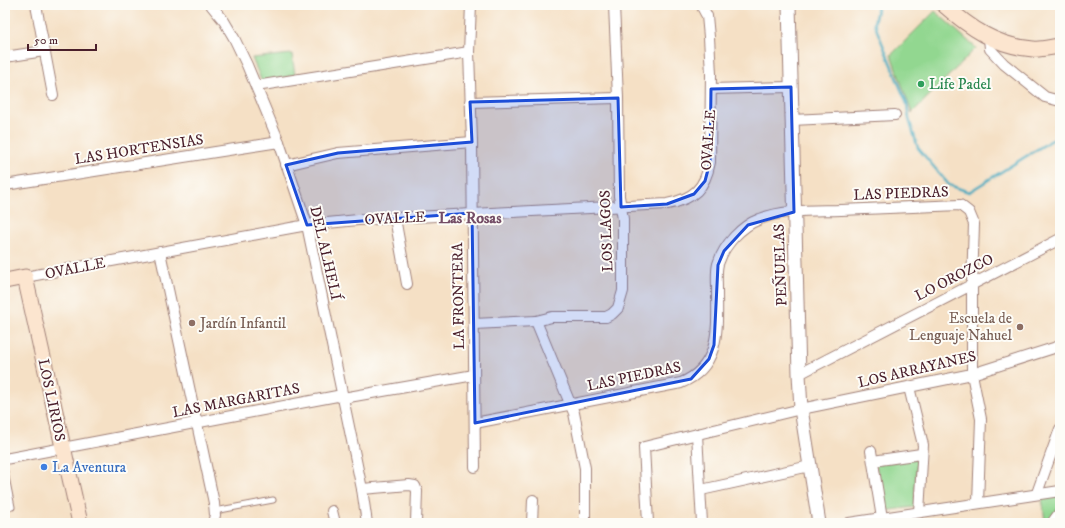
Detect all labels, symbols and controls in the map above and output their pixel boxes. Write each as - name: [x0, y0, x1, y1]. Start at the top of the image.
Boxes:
- scale bar: [28, 26, 96, 52]
- text: 50 m: [34, 33, 58, 48]
- place label: Life Padel: [929, 75, 992, 94]
- marker: Life Padel: [916, 79, 926, 89]
- street label: OVALLE: [697, 109, 720, 171]
- street label: LAS HORTENSIAS: [73, 130, 205, 169]
- street label: LAS PIEDRAS: [853, 182, 949, 205]
- street label: LOS LAGOS: [596, 190, 617, 272]
- street label: DEL ALHELÍ: [305, 204, 347, 303]
- street label: OVALLE: [364, 207, 426, 230]
- district label: Las Rosas: [439, 208, 502, 228]
- street label: PEÑUELAS: [769, 223, 791, 306]
- street label: LA FRONTERA: [448, 242, 469, 350]
- street label: LO OROZCO: [912, 249, 997, 305]
- street label: OVALLE: [43, 253, 107, 284]
- place label: Escuela de Lenguaje Nahuel: [909, 309, 1012, 345]
- place label: Jardín Infantil: [198, 314, 287, 333]
- marker: Jardín Infantil: [187, 318, 197, 328]
- marker: Escuela de Lenguaje Nahuel: [1015, 322, 1025, 332]
- street label: LOS ARRAYANES: [856, 347, 978, 392]
- street label: LOS LIRIOS: [33, 357, 70, 443]
- street label: LAS PIEDRAS: [585, 357, 683, 396]
- street label: LAS MARGARITAS: [171, 379, 302, 422]
- place label: La Aventura: [52, 458, 127, 477]
- marker: La Aventura: [39, 462, 49, 472]

